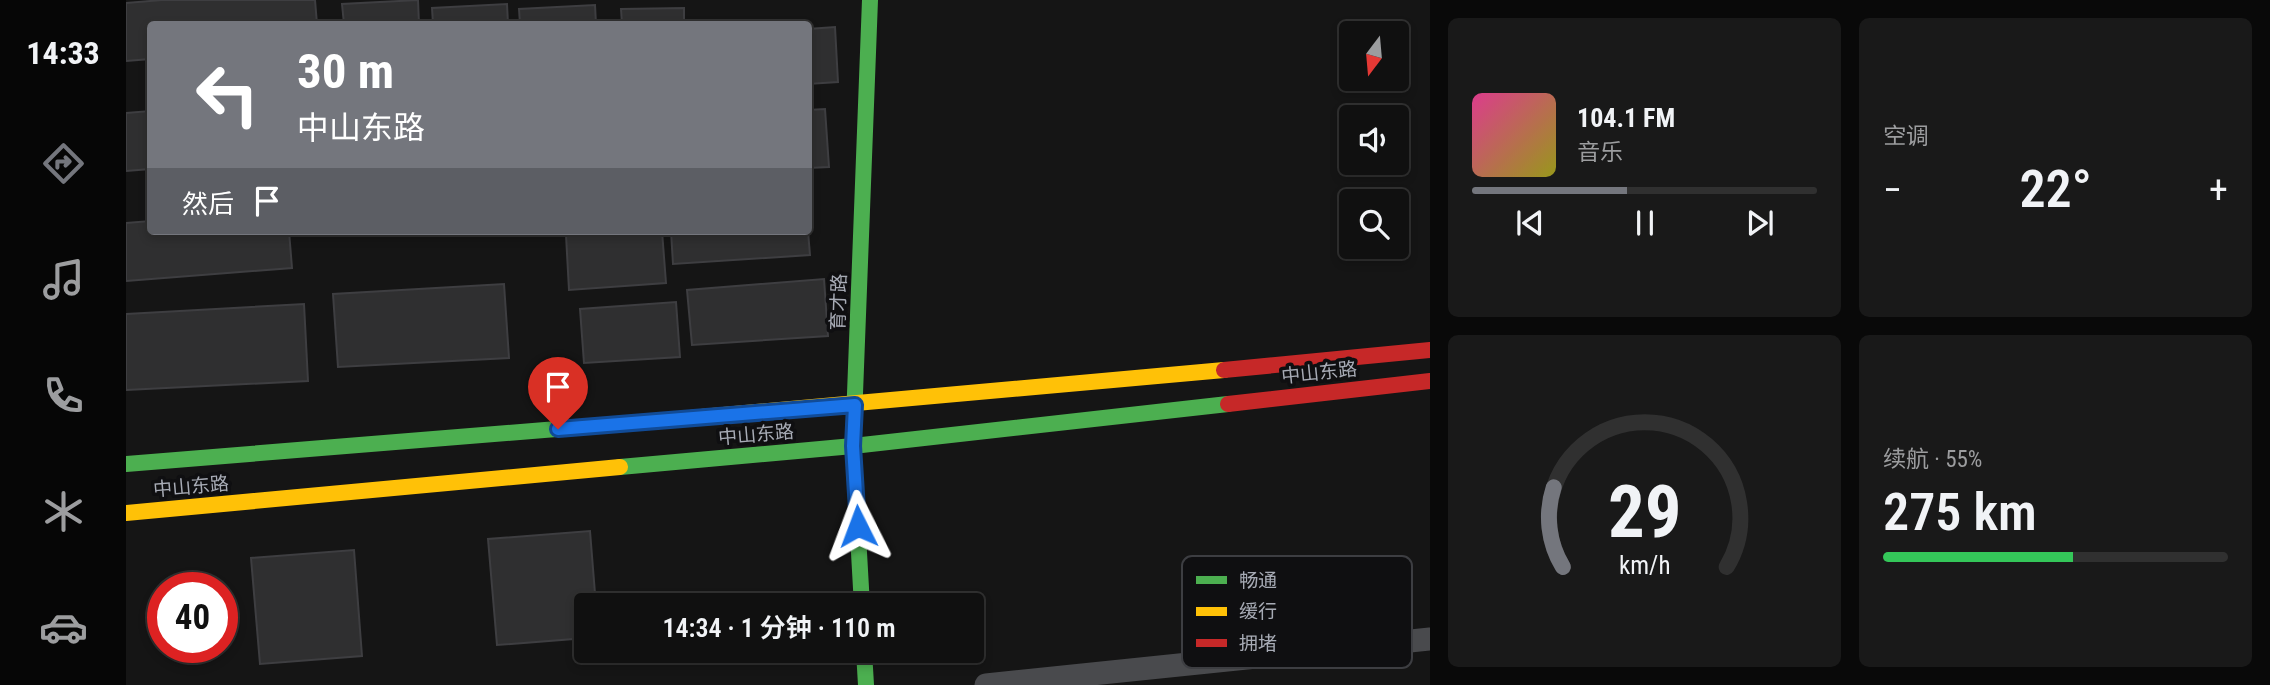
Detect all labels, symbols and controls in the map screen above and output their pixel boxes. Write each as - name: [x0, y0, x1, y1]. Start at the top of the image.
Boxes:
- north arrow: [1339, 21, 1409, 91]
- map controls: [1339, 21, 1409, 259]
- text: 14:33: [26, 34, 100, 72]
- text: 30 m: [297, 43, 394, 100]
- icon: left: [182, 49, 273, 140]
- text: 104.1 FM: [1577, 103, 1675, 133]
- button: sound: [1339, 105, 1409, 175]
- text: 中山东路: [297, 109, 425, 147]
- text: 空调: [1883, 123, 1929, 150]
- icon: directions: [39, 139, 88, 188]
- text: 音乐: [1577, 139, 1623, 166]
- text: 22°: [2019, 159, 2092, 220]
- text: −: [1883, 168, 1902, 212]
- text: +: [2209, 168, 2228, 212]
- icon: arrive: [248, 182, 286, 220]
- text: 然后: [182, 189, 234, 219]
- button: search: [1339, 189, 1409, 259]
- icon: previous: [1511, 204, 1549, 242]
- icon: pause: [1626, 204, 1664, 242]
- icon: next: [1741, 204, 1779, 242]
- icon: music: [39, 255, 88, 304]
- street label: 育才路: [826, 273, 851, 331]
- pin: [528, 357, 588, 429]
- street label: 中山东路: [1280, 357, 1358, 388]
- icon: arrive: [539, 368, 577, 406]
- icon: phone: [39, 371, 88, 420]
- street label: 中山东路: [717, 420, 795, 449]
- text: 续航 · 55%: [1883, 446, 1982, 473]
- text: 29: [1608, 469, 1681, 555]
- street label: 中山东路: [152, 472, 230, 501]
- text: 275 km: [1883, 482, 2037, 543]
- icon: climate: [39, 487, 88, 536]
- position arrow: [821, 489, 895, 563]
- text: km/h: [1619, 551, 1670, 580]
- legend: [1182, 556, 1412, 668]
- text: 畅通: [1239, 569, 1277, 592]
- speed limit sign: 40: [147, 572, 238, 663]
- text: 缓行: [1239, 600, 1277, 623]
- icon: car: [39, 603, 88, 652]
- text: 14:34 · 1 分钟 · 110 m: [662, 613, 896, 643]
- text: 拥堵: [1239, 632, 1277, 655]

